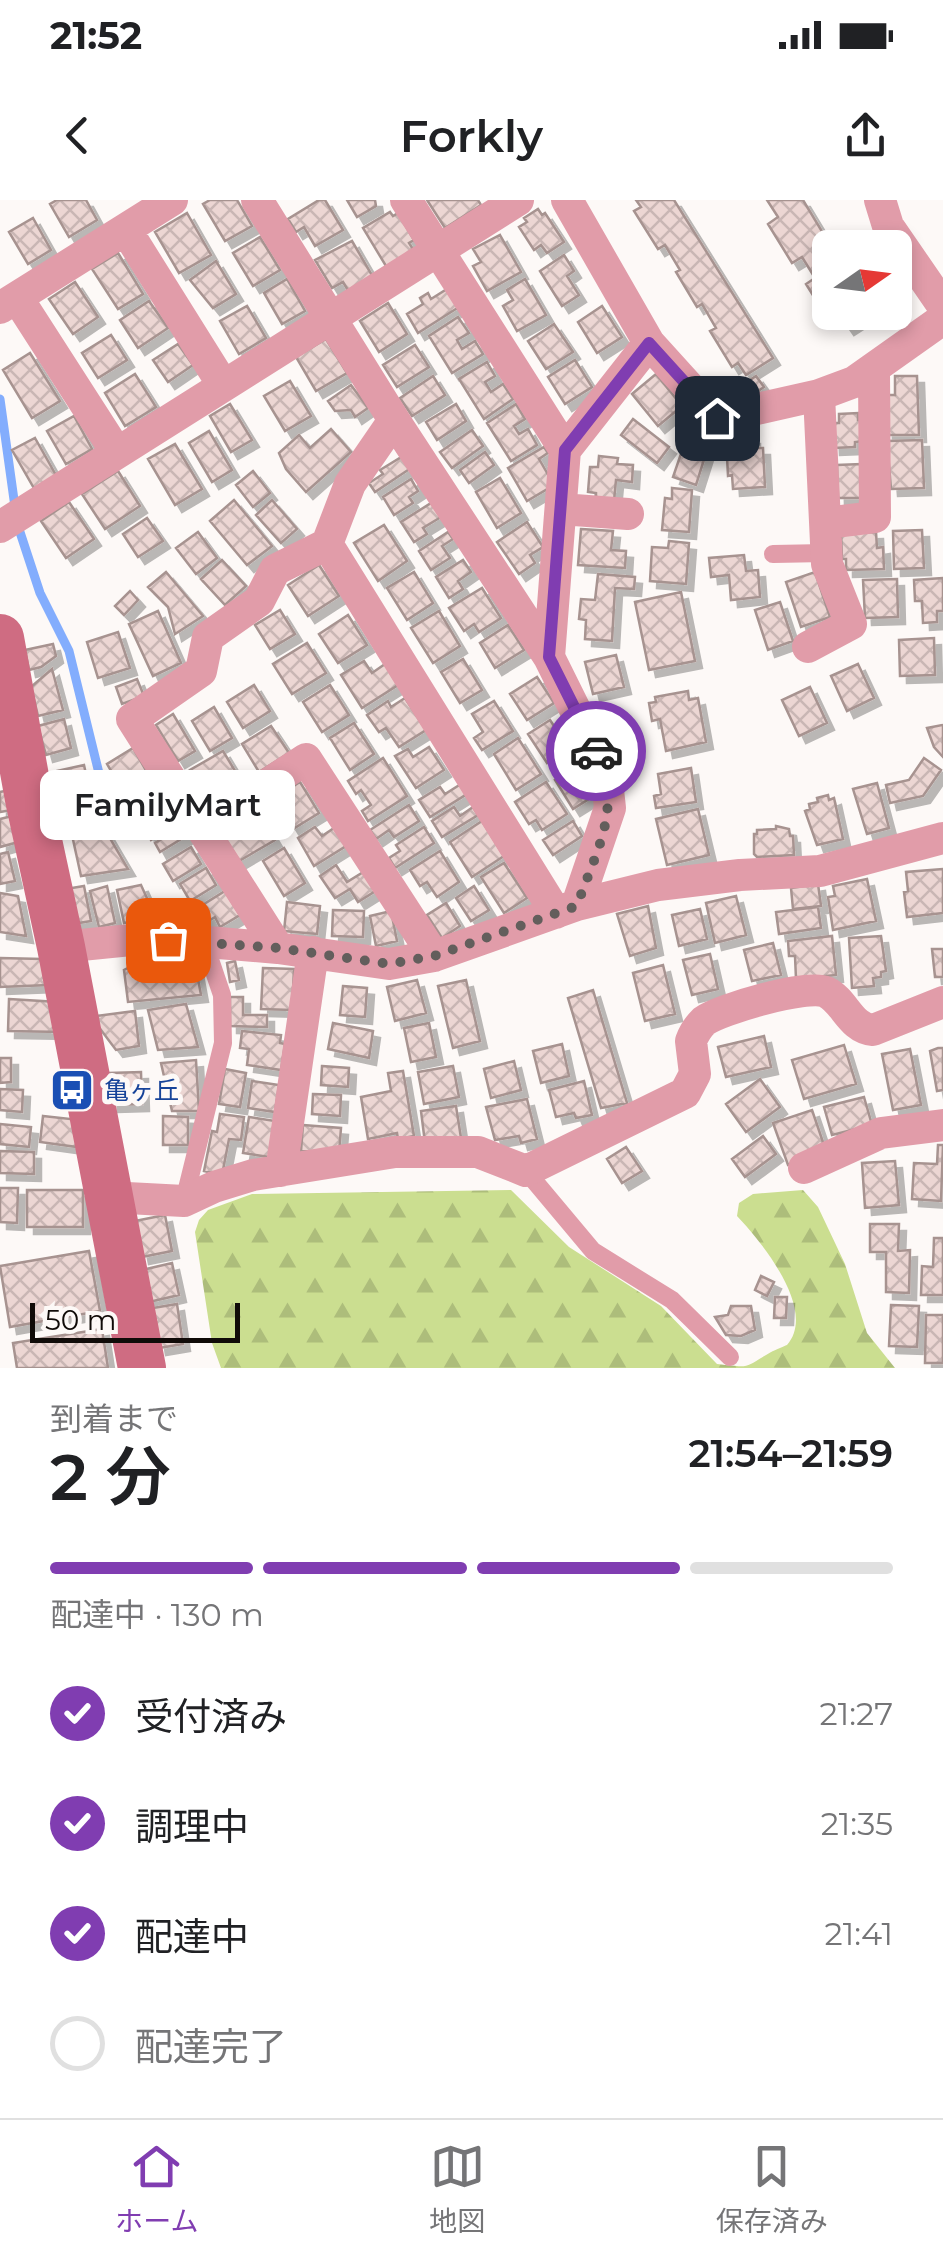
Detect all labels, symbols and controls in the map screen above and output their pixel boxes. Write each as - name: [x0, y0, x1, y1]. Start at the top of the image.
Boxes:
- text: 21:52: [50, 12, 142, 59]
- icon: back: [50, 108, 105, 163]
- text: Forkly: [400, 108, 543, 163]
- icon: share: [838, 108, 893, 163]
- north arrow: [812, 230, 912, 330]
- map controls: [812, 230, 912, 330]
- pin: [675, 376, 760, 461]
- icon: home: [690, 391, 745, 446]
- courier: [546, 701, 646, 801]
- icon: car: [569, 724, 624, 779]
- callout: FamilyMart: [41, 770, 296, 840]
- text: FamilyMart: [74, 785, 261, 824]
- pin: [126, 898, 211, 983]
- icon: bag: [141, 913, 196, 968]
- bus stop icon: 亀ヶ丘: [49, 1067, 95, 1113]
- place label: 亀ヶ丘: [104, 1075, 179, 1105]
- scale bar: [30, 1298, 240, 1342]
- text: 50 m: [45, 1303, 116, 1337]
- text: 到着まで: [50, 1399, 178, 1438]
- text: 21:54–21:59: [688, 1430, 893, 1477]
- text: 2 分: [50, 1437, 171, 1516]
- text: 配達中 · 130 m: [50, 1595, 264, 1634]
- icon: check: [50, 1686, 105, 1741]
- text: 受付済み: [135, 1693, 287, 1740]
- text: 21:27: [820, 1694, 893, 1733]
- icon: check: [50, 1796, 105, 1851]
- text: 調理中: [135, 1803, 249, 1850]
- text: 21:35: [821, 1804, 893, 1843]
- icon: check: [50, 1906, 105, 1961]
- text: 配達中: [135, 1913, 249, 1960]
- text: 21:41: [825, 1914, 893, 1953]
- text: 配達完了: [135, 2023, 287, 2070]
- tab: ホーム: [115, 2139, 198, 2239]
- tab: 地図: [429, 2139, 485, 2239]
- tab: 保存済み: [716, 2139, 828, 2239]

